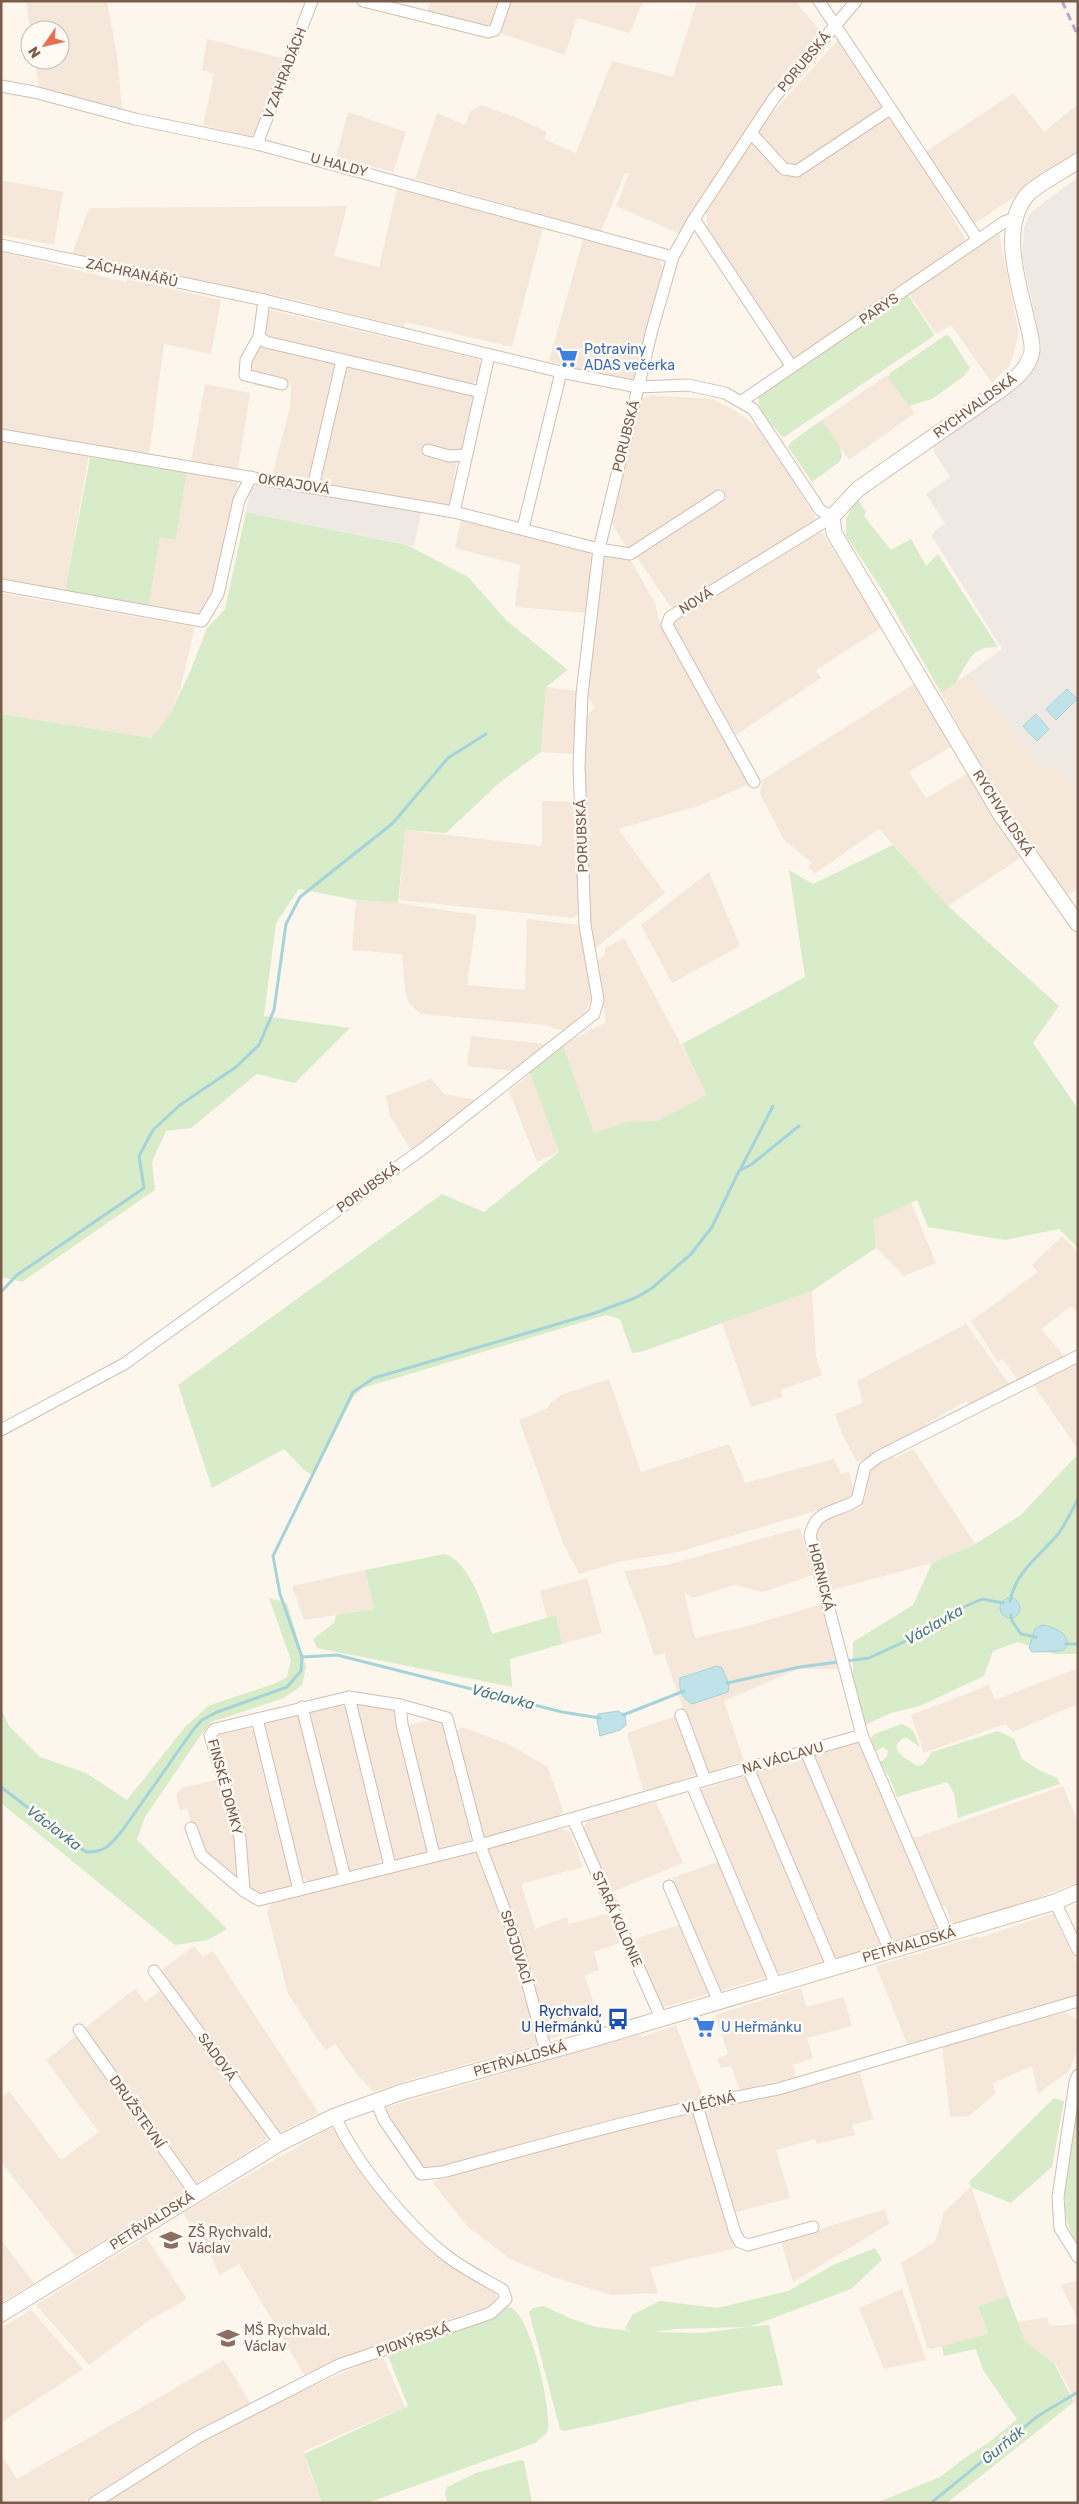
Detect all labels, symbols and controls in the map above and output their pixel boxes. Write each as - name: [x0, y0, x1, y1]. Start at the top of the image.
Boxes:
- north arrow: [20, 20, 70, 70]
- street label: V ZAHRADÁCH: [259, 25, 310, 121]
- street label: PORUBSKÁ: [773, 27, 834, 96]
- text: N: [25, 43, 45, 61]
- street label: U HALDY: [308, 149, 370, 181]
- street label: ZÁCHRANÁŘŮ: [84, 254, 180, 291]
- street label: PARYS: [856, 289, 902, 328]
- place label: Potraviny ADAS večerka: [584, 341, 675, 374]
- supermarket icon: Potraviny ADAS večerka: [554, 344, 580, 370]
- street label: RYCHVALDSKÁ: [929, 369, 1020, 442]
- street label: PORUBSKÁ: [608, 398, 643, 474]
- street label: OKRAJOVÁ: [257, 469, 332, 498]
- street label: NOVÁ: [675, 583, 717, 618]
- street label: RYCHVALDSKÁ: [969, 766, 1038, 860]
- street label: PORUBSKÁ: [571, 798, 592, 873]
- street label: PORUBSKÁ: [333, 1158, 403, 1216]
- street label: HORNICKÁ: [804, 1541, 839, 1613]
- water label: Václavka: [902, 1601, 966, 1649]
- water label: Václavka: [470, 1681, 536, 1714]
- street label: FINSKÉ DOMKY: [204, 1737, 247, 1837]
- street label: NA VÁCLAVU: [740, 1737, 826, 1778]
- water label: Václavka: [23, 1802, 85, 1855]
- street label: STARÁ KOLONIE: [588, 1868, 647, 1970]
- street label: SPOJOVACÍ: [497, 1908, 537, 1987]
- street label: PETŘVALDSKÁ: [860, 1922, 958, 1966]
- place label: Rychvald, U Heřmánků: [521, 2003, 602, 2036]
- bus stop icon: Rychvald, U Heřmánků: [605, 2006, 631, 2032]
- supermarket icon: U Heřmánku: [691, 2014, 717, 2040]
- place label: U Heřmánku: [721, 2019, 802, 2036]
- street label: SADOVÁ: [194, 2029, 241, 2085]
- street label: PETŘVALDSKÁ: [471, 2036, 569, 2080]
- street label: DRUŽSTEVNÍ: [106, 2072, 170, 2153]
- street label: VLÉČNÁ: [681, 2088, 738, 2117]
- street label: PETŘVALDSKÁ: [106, 2187, 198, 2254]
- place label: ZŠ Rychvald, Václav: [188, 2223, 272, 2257]
- school or university icon: ZŠ Rychvald, Václav: [158, 2227, 184, 2253]
- street label: PIONÝRSKÁ: [374, 2318, 453, 2361]
- place label: MŠ Rychvald, Václav: [244, 2321, 330, 2355]
- school or university icon: MŠ Rychvald, Václav: [215, 2325, 241, 2351]
- water label: Gurňák: [978, 2422, 1029, 2468]

